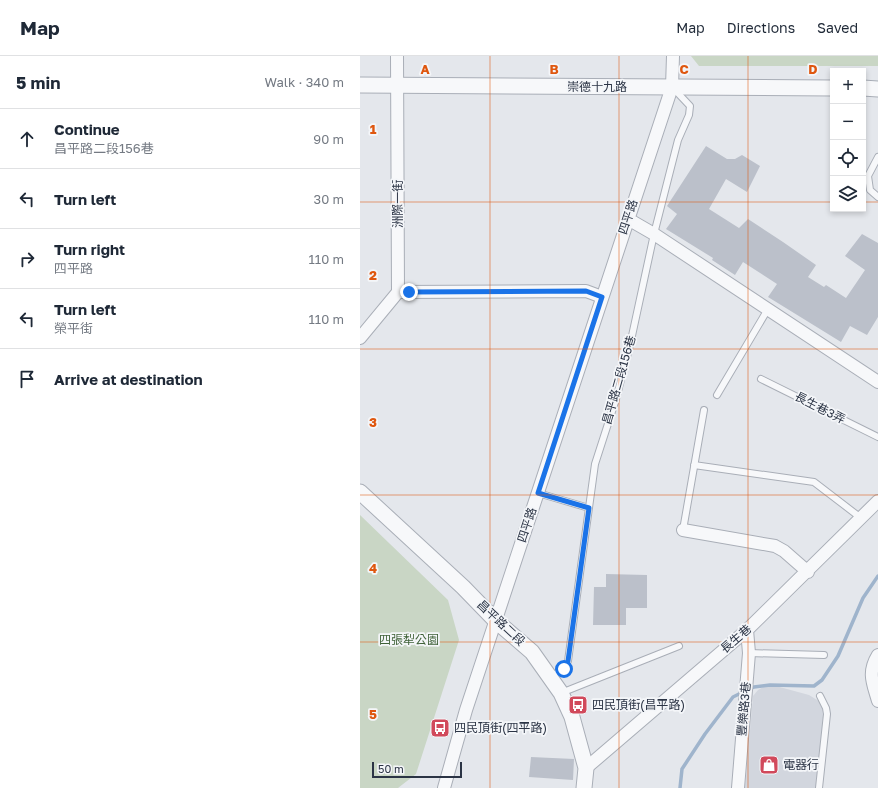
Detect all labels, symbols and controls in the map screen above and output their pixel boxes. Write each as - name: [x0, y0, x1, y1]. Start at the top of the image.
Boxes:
- text: Map: [20, 16, 60, 39]
- text: Map: [676, 19, 705, 36]
- text: Directions: [727, 19, 795, 36]
- text: Saved: [817, 19, 858, 36]
- text: A: [420, 61, 430, 77]
- text: B: [549, 61, 559, 77]
- text: C: [679, 61, 689, 77]
- text: D: [808, 61, 818, 77]
- map controls: [830, 68, 866, 212]
- button: +: [830, 68, 866, 104]
- text: 5 min: [16, 72, 60, 93]
- text: Walk · 340 m: [264, 74, 344, 90]
- street label: 崇德十九路: [567, 79, 627, 94]
- button: −: [830, 104, 866, 140]
- text: Continue: [54, 120, 120, 138]
- text: 1: [370, 121, 377, 137]
- icon: ahead: [16, 128, 38, 150]
- text: 90 m: [313, 131, 344, 147]
- text: 昌平路二段156巷: [54, 140, 154, 156]
- button: locate: [830, 140, 866, 176]
- button: layers: [830, 176, 866, 212]
- street label: 洲際一街: [390, 180, 405, 228]
- icon: left: [16, 188, 38, 210]
- text: Turn left: [54, 190, 116, 208]
- text: 30 m: [314, 191, 344, 207]
- street label: 四平路: [615, 197, 640, 236]
- text: Turn right: [54, 240, 125, 258]
- icon: right: [16, 248, 38, 270]
- text: 110 m: [309, 251, 344, 267]
- text: 四平路: [54, 260, 93, 276]
- text: 2: [369, 267, 377, 283]
- route end: [400, 283, 418, 301]
- text: Turn left: [54, 300, 116, 318]
- icon: left: [16, 308, 38, 330]
- text: 110 m: [309, 311, 344, 327]
- text: 榮平街: [54, 320, 93, 336]
- street label: 昌平路二段156巷: [599, 334, 638, 426]
- icon: arrive: [16, 368, 38, 390]
- text: Arrive at destination: [54, 370, 203, 388]
- street label: 長生巷3弄: [792, 388, 848, 427]
- text: 3: [369, 414, 377, 430]
- street label: 四平路: [514, 505, 539, 544]
- text: 4: [369, 560, 377, 576]
- street label: 昌平路二段: [474, 597, 528, 649]
- street label: 長生巷: [717, 621, 754, 656]
- park label: 四張犁公園: [379, 632, 439, 647]
- route start: [555, 660, 573, 678]
- street label: 豐樂路3巷: [734, 681, 753, 737]
- bus stop icon: 四民頂街(昌平路): [567, 694, 589, 716]
- place label: 四民頂街(昌平路): [592, 697, 685, 712]
- text: 5: [369, 706, 377, 722]
- bus stop icon: 四民頂街(四平路): [429, 717, 451, 739]
- place label: 四民頂街(四平路): [454, 720, 547, 735]
- shop icon: 電器行: [758, 754, 780, 776]
- place label: 電器行: [783, 757, 819, 772]
- scale bar: [372, 760, 462, 779]
- text: 50 m: [378, 762, 404, 775]

